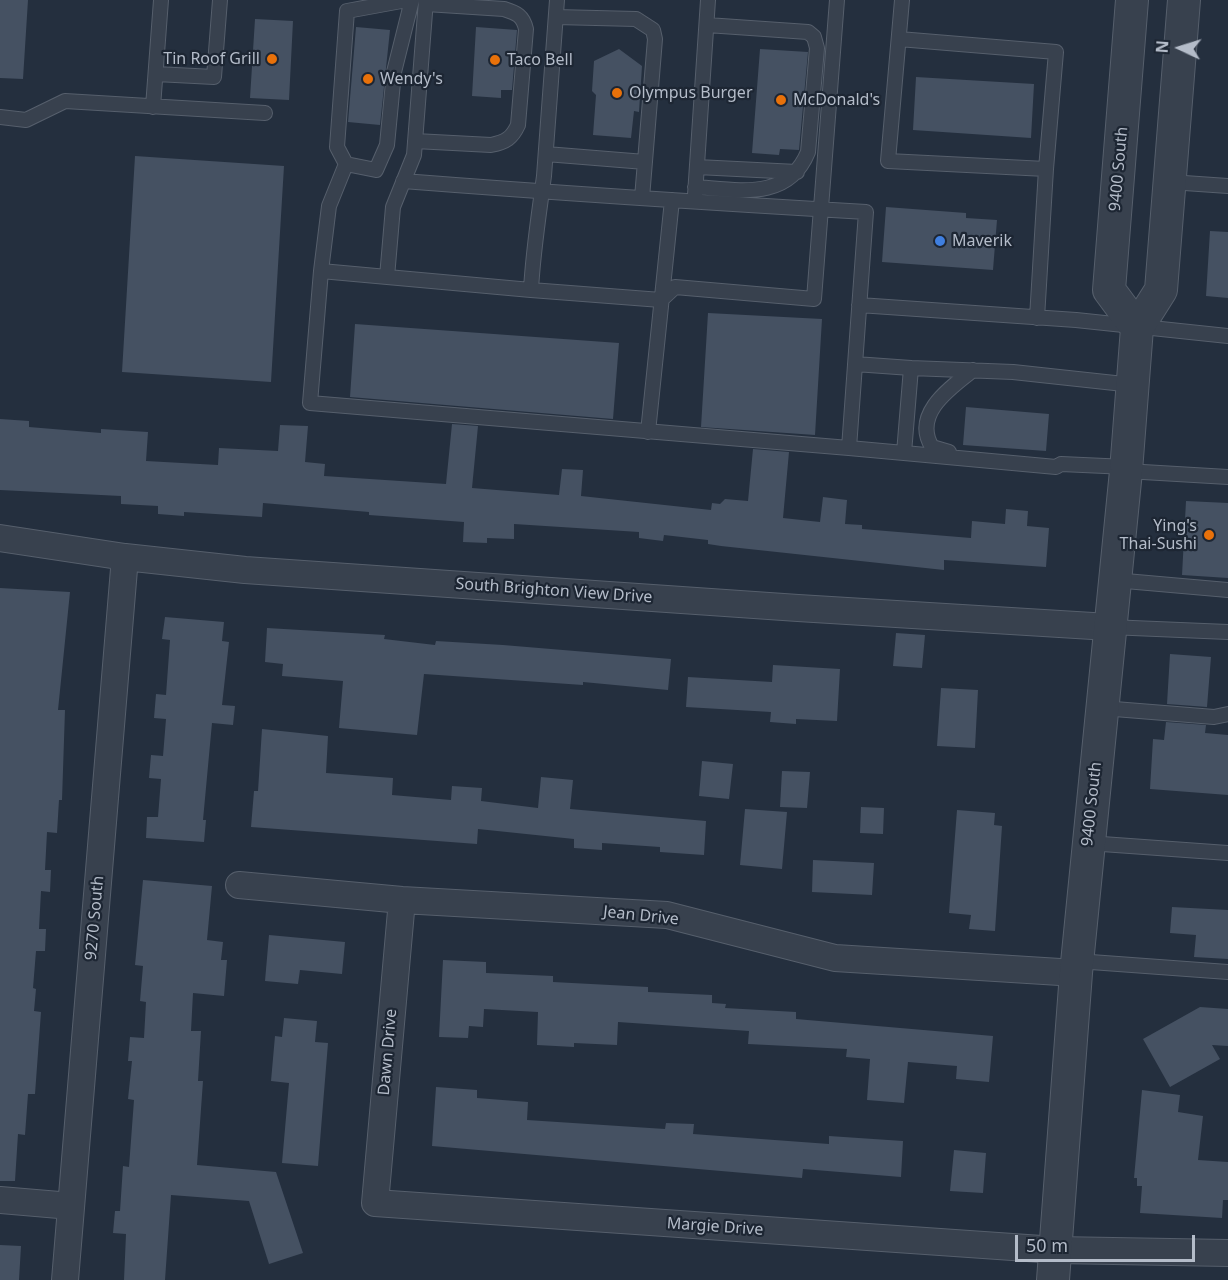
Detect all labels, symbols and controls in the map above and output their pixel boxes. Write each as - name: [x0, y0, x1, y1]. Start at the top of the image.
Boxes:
- north arrow: [1150, 18, 1210, 78]
- text: N: [1151, 39, 1173, 54]
- place label: Tin Roof Grill: [163, 49, 260, 69]
- place label: Taco Bell: [507, 50, 573, 70]
- marker: Tin Roof Grill: [265, 52, 279, 66]
- marker: Taco Bell: [488, 53, 502, 67]
- place label: Wendy's: [380, 69, 443, 89]
- marker: Wendy's: [361, 72, 375, 86]
- place label: Olympus Burger: [629, 83, 753, 103]
- marker: Olympus Burger: [610, 86, 624, 100]
- place label: McDonald's: [793, 90, 880, 110]
- marker: McDonald's: [774, 93, 788, 107]
- street label: 9400 South: [1106, 126, 1132, 212]
- place label: Maverik: [952, 231, 1012, 251]
- marker: Maverik: [933, 234, 947, 248]
- place label: Ying's Thai-Sushi: [1120, 516, 1197, 554]
- marker: Ying's Thai-Sushi: [1202, 528, 1216, 542]
- street label: South Brighton View Drive: [455, 575, 653, 607]
- street label: 9400 South: [1078, 761, 1106, 847]
- street label: 9270 South: [82, 875, 108, 961]
- street label: Jean Drive: [602, 902, 680, 930]
- street label: Dawn Drive: [375, 1008, 401, 1096]
- street label: Margie Drive: [666, 1214, 764, 1240]
- scale bar: [1018, 1223, 1198, 1261]
- text: 50 m: [1026, 1233, 1068, 1257]

